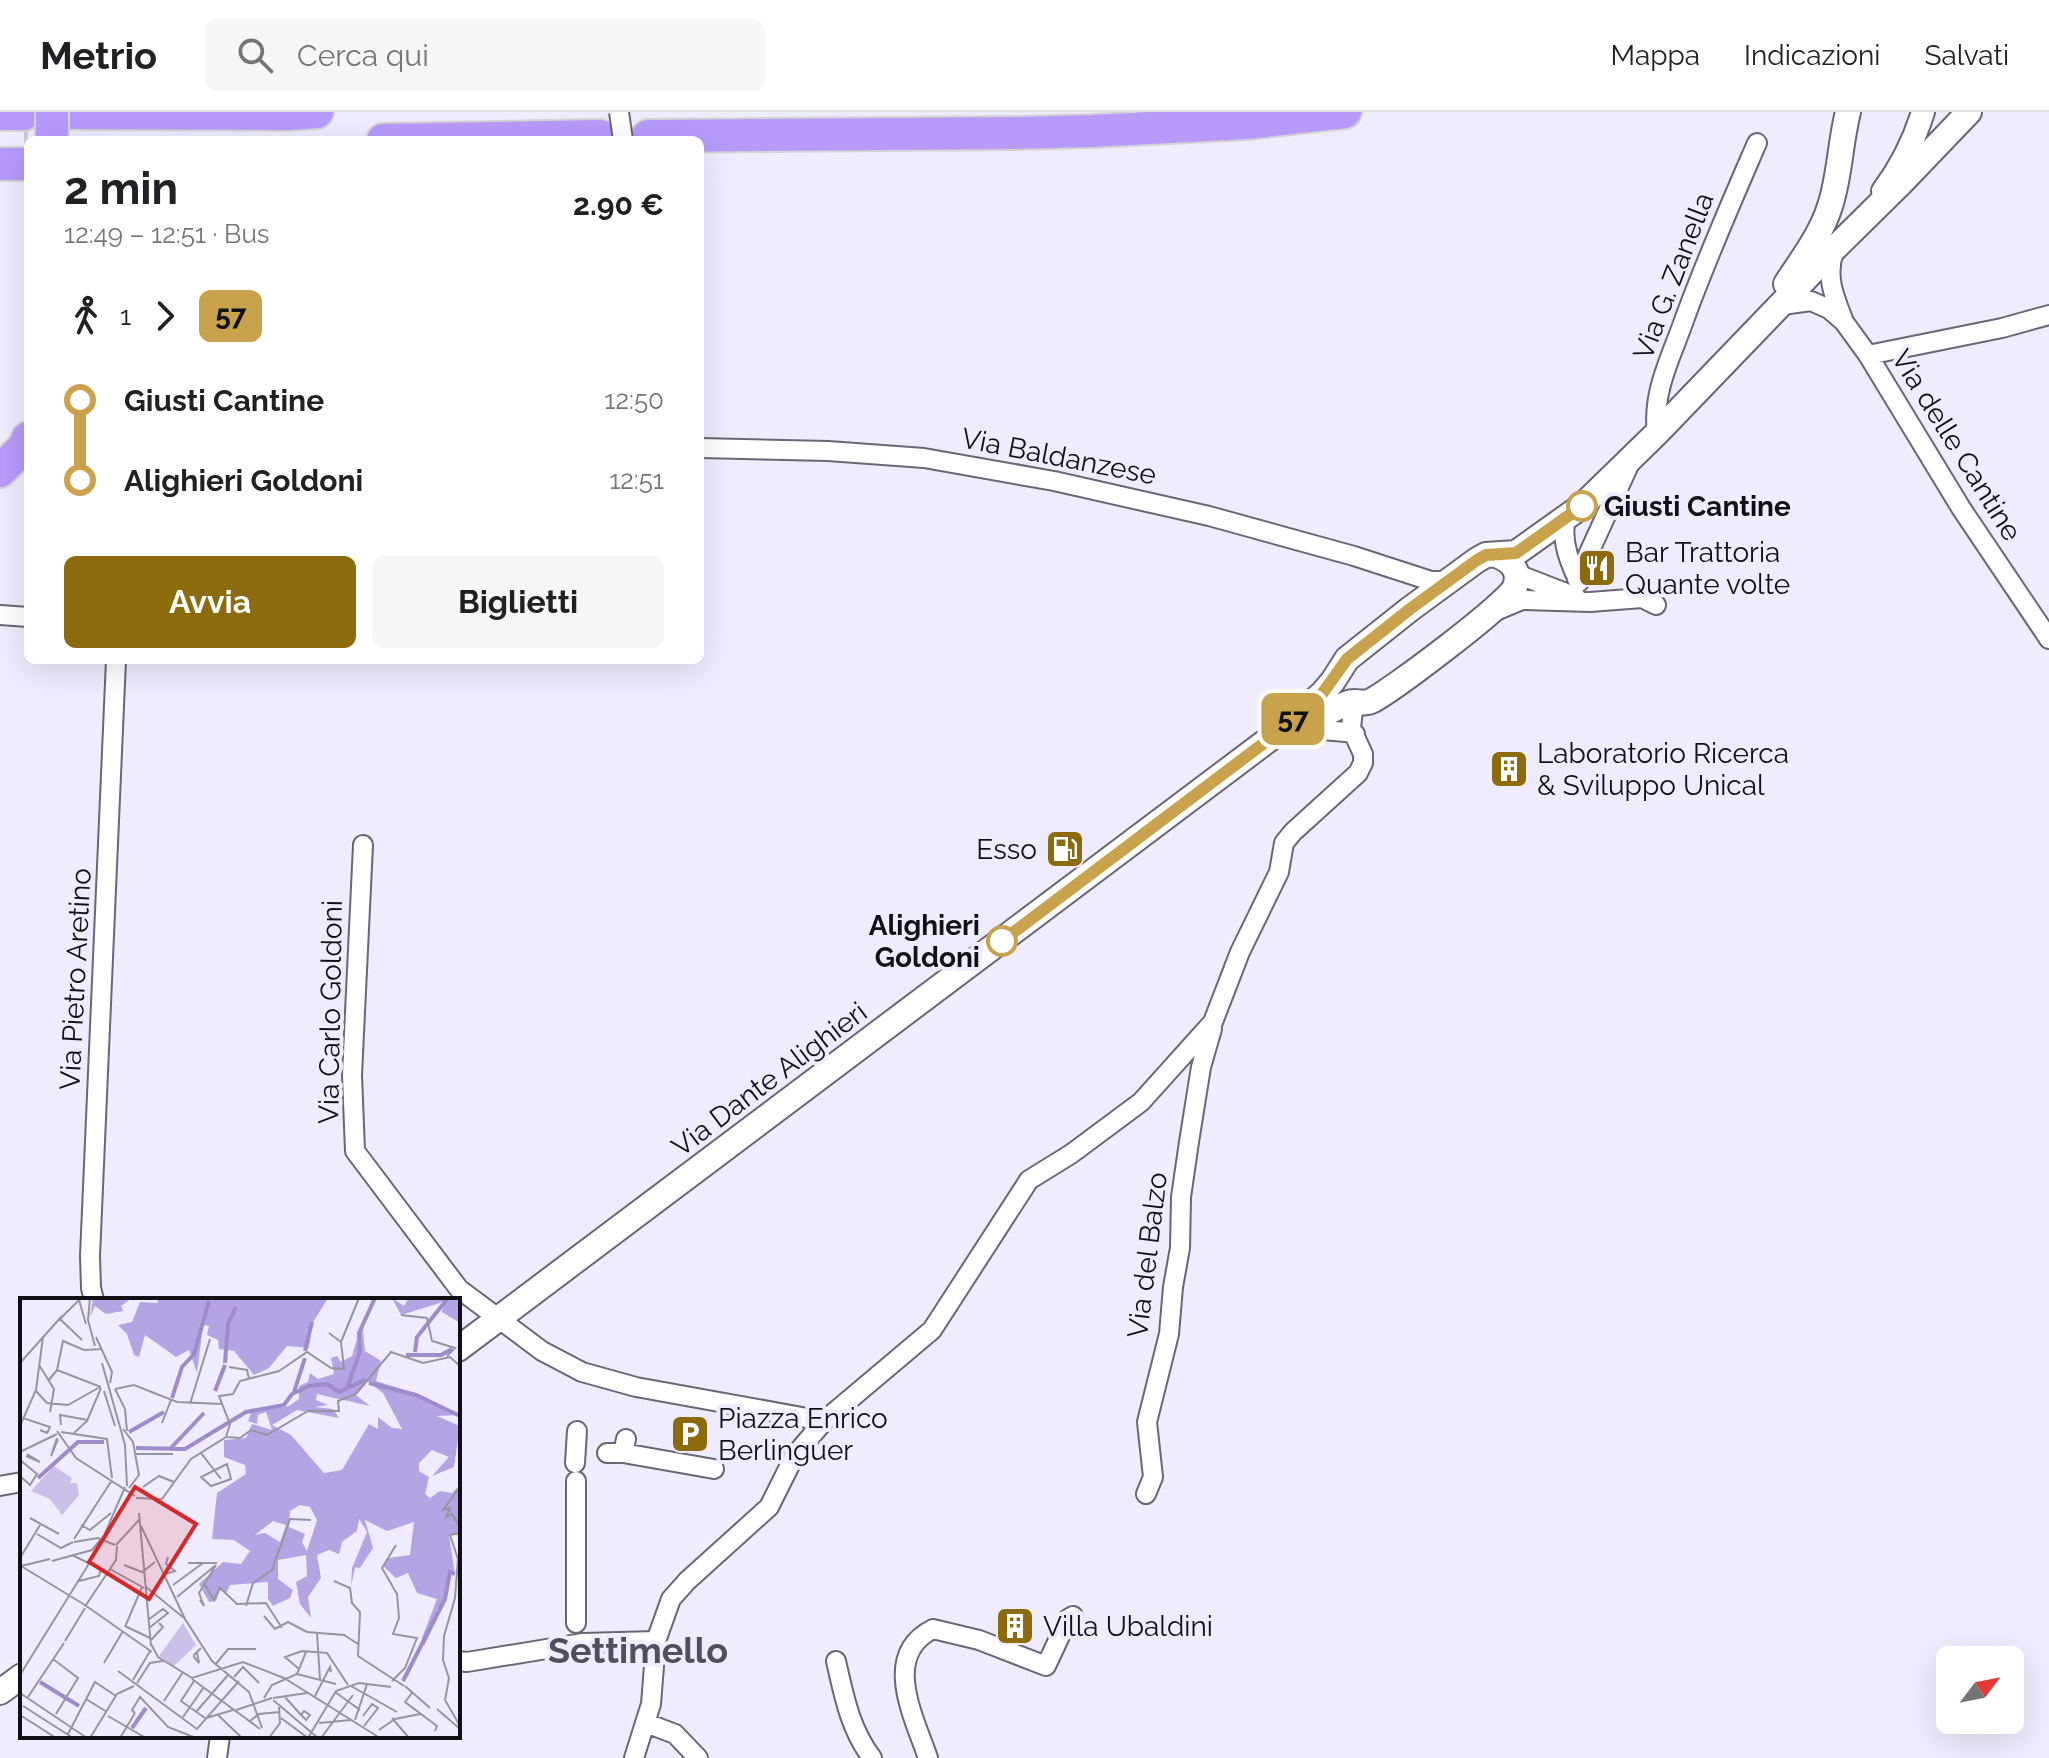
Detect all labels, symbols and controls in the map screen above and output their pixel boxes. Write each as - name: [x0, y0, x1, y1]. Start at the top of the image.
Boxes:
- search box: [205, 19, 765, 91]
- text: Metrio: [40, 33, 157, 78]
- icon: search: [233, 33, 277, 77]
- text: Cerca qui: [297, 38, 429, 73]
- text: Mappa: [1611, 39, 1700, 72]
- text: Indicazioni: [1744, 39, 1880, 72]
- text: Salvati: [1924, 39, 2009, 72]
- text: 2 min: [64, 163, 178, 214]
- text: 2.90 €: [573, 187, 664, 222]
- street label: Via G. Zanella: [1627, 188, 1720, 364]
- text: 12:49 – 12:51 · Bus: [64, 219, 269, 249]
- icon: walk: [64, 294, 108, 338]
- icon: forward: [143, 294, 187, 338]
- text: 57: [215, 299, 246, 332]
- text: 1: [120, 301, 131, 331]
- street label: Via delle Cantine: [1885, 344, 2029, 547]
- text: Giusti Cantine: [124, 383, 324, 418]
- text: 12:50: [604, 385, 664, 415]
- street label: Via Baldanzese: [959, 421, 1159, 492]
- text: Alighieri Goldoni: [124, 463, 363, 498]
- text: 12:51: [609, 465, 664, 495]
- place label: Giusti Cantine: [1604, 490, 1791, 523]
- marker: Giusti Cantine: [1567, 491, 1597, 521]
- place label: Bar Trattoria Quante volte: [1625, 536, 1790, 601]
- restaurant icon: Bar Trattoria Quante volte: [1576, 547, 1618, 589]
- button: Avvia: [64, 556, 356, 648]
- button: Biglietti: [372, 556, 664, 648]
- line badge: 57: [1257, 693, 1329, 745]
- text: 57: [1277, 702, 1309, 735]
- place label: Laboratorio Ricerca & Sviluppo Unical: [1537, 737, 1789, 802]
- building icon: Laboratorio Ricerca & Sviluppo Unical: [1488, 748, 1530, 790]
- fuel station icon: Esso: [1044, 828, 1086, 870]
- place label: Esso: [976, 833, 1037, 866]
- street label: Via Pietro Aretino: [53, 867, 98, 1091]
- street label: Via Carlo Goldoni: [312, 900, 349, 1124]
- place label: Alighieri Goldoni: [869, 909, 980, 974]
- marker: Alighieri Goldoni: [987, 926, 1017, 956]
- street label: Via Dante Alighieri: [665, 995, 873, 1163]
- street label: Via del Balzo: [1121, 1170, 1174, 1340]
- inset map: [20, 1298, 460, 1738]
- place label: Piazza Enrico Berlinguer: [718, 1402, 888, 1467]
- parking icon: Piazza Enrico Berlinguer: [669, 1413, 711, 1455]
- building icon: Villa Ubaldini: [994, 1605, 1036, 1647]
- place label: Villa Ubaldini: [1043, 1610, 1213, 1643]
- district label: Settimello: [548, 1629, 728, 1671]
- north arrow: [1936, 1646, 2024, 1734]
- map controls: [1936, 1646, 2024, 1734]

